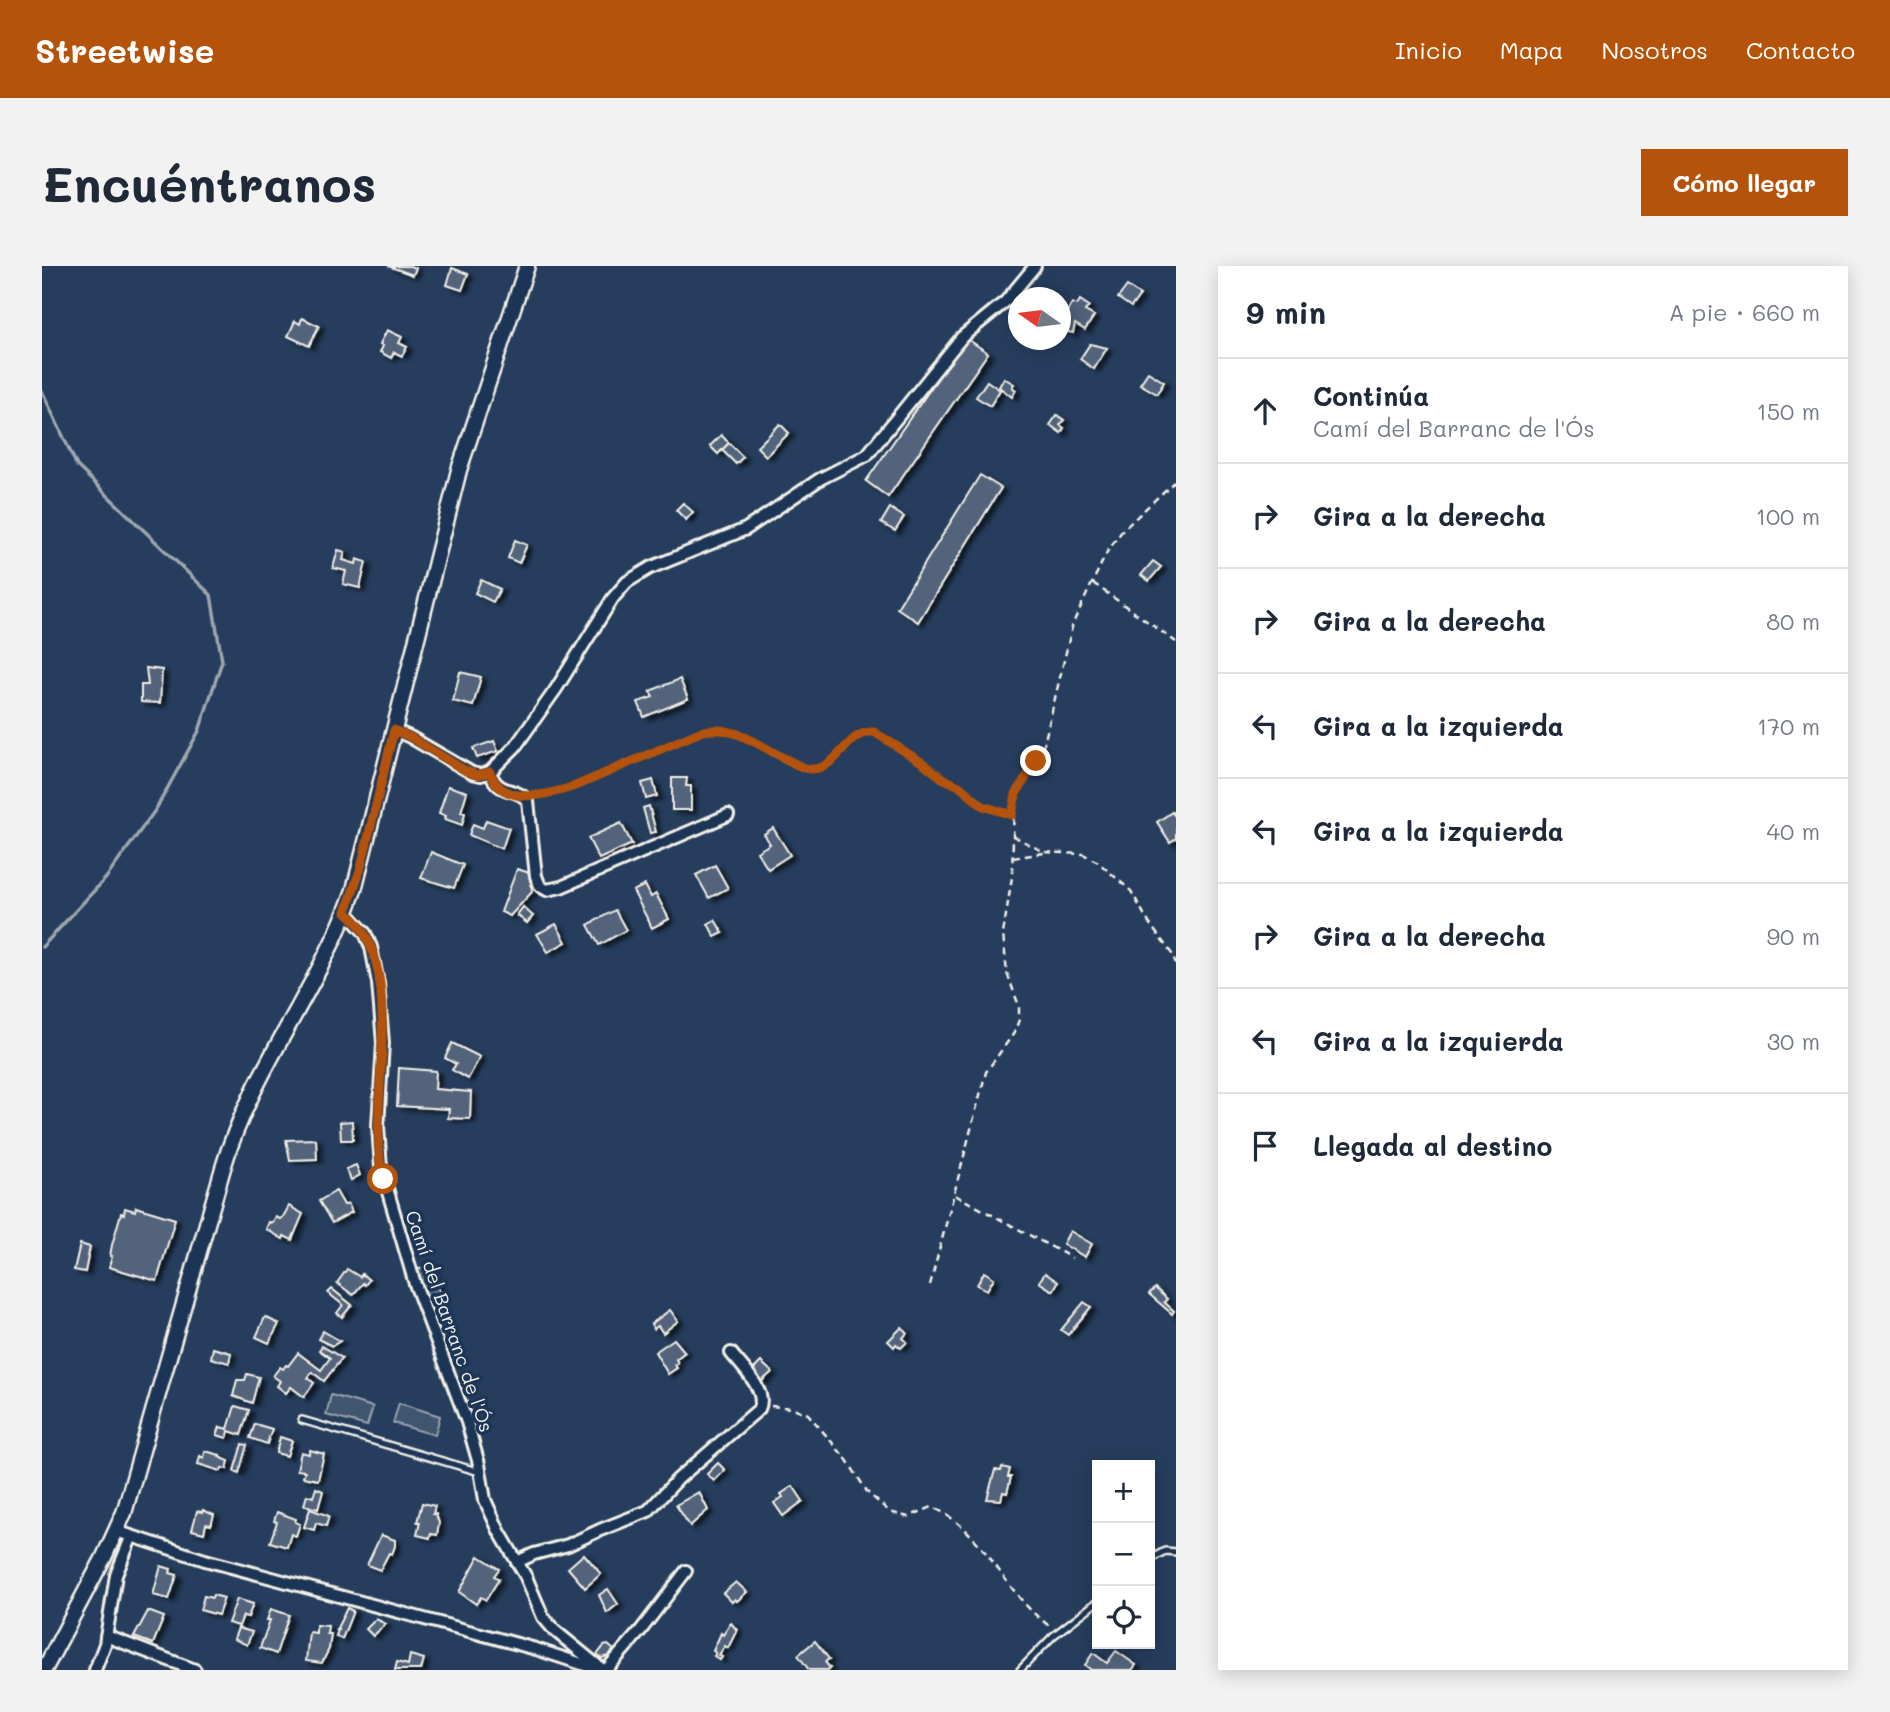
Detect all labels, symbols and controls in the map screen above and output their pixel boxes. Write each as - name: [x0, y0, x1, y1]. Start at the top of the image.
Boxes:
- text: Streetwise: [35, 28, 214, 71]
- text: Inicio: [1395, 34, 1462, 65]
- text: Mapa: [1500, 34, 1564, 65]
- text: Nosotros: [1602, 34, 1708, 65]
- text: Contacto: [1746, 34, 1855, 65]
- button: Cómo llegar: [1641, 149, 1848, 216]
- text: Encuéntranos: [42, 151, 376, 214]
- north arrow: [1008, 287, 1071, 350]
- text: 9 min: [1246, 292, 1326, 332]
- text: A pie · 660 m: [1669, 297, 1820, 327]
- text: Continúa: [1313, 379, 1429, 413]
- icon: ahead: [1246, 392, 1284, 430]
- text: 150 m: [1756, 396, 1820, 426]
- text: Camí del Barranc de l'Ós: [1313, 413, 1595, 443]
- icon: right: [1246, 497, 1284, 535]
- text: Gira a la derecha: [1313, 499, 1546, 533]
- text: 100 m: [1756, 501, 1820, 531]
- icon: right: [1246, 602, 1284, 640]
- text: Gira a la derecha: [1313, 604, 1546, 638]
- text: 80 m: [1766, 606, 1820, 636]
- icon: left: [1246, 707, 1284, 745]
- text: Gira a la izquierda: [1313, 709, 1564, 743]
- text: 170 m: [1757, 711, 1820, 741]
- route end: [1020, 745, 1051, 776]
- icon: left: [1246, 812, 1284, 850]
- text: Gira a la izquierda: [1313, 814, 1564, 848]
- text: 40 m: [1767, 816, 1820, 846]
- icon: right: [1246, 917, 1284, 955]
- text: Gira a la derecha: [1313, 919, 1546, 953]
- text: 90 m: [1767, 921, 1820, 951]
- icon: left: [1246, 1022, 1284, 1060]
- text: Gira a la izquierda: [1313, 1024, 1564, 1058]
- text: 30 m: [1767, 1026, 1820, 1056]
- icon: arrive: [1246, 1127, 1284, 1165]
- text: Llegada al destino: [1313, 1129, 1552, 1163]
- route start: [367, 1163, 398, 1194]
- street label: Camí del Barranc de l'Ós: [400, 1207, 500, 1435]
- map controls: [1092, 1460, 1155, 1649]
- button: +: [1092, 1460, 1155, 1523]
- button: −: [1092, 1523, 1155, 1586]
- button: locate: [1092, 1586, 1155, 1649]

